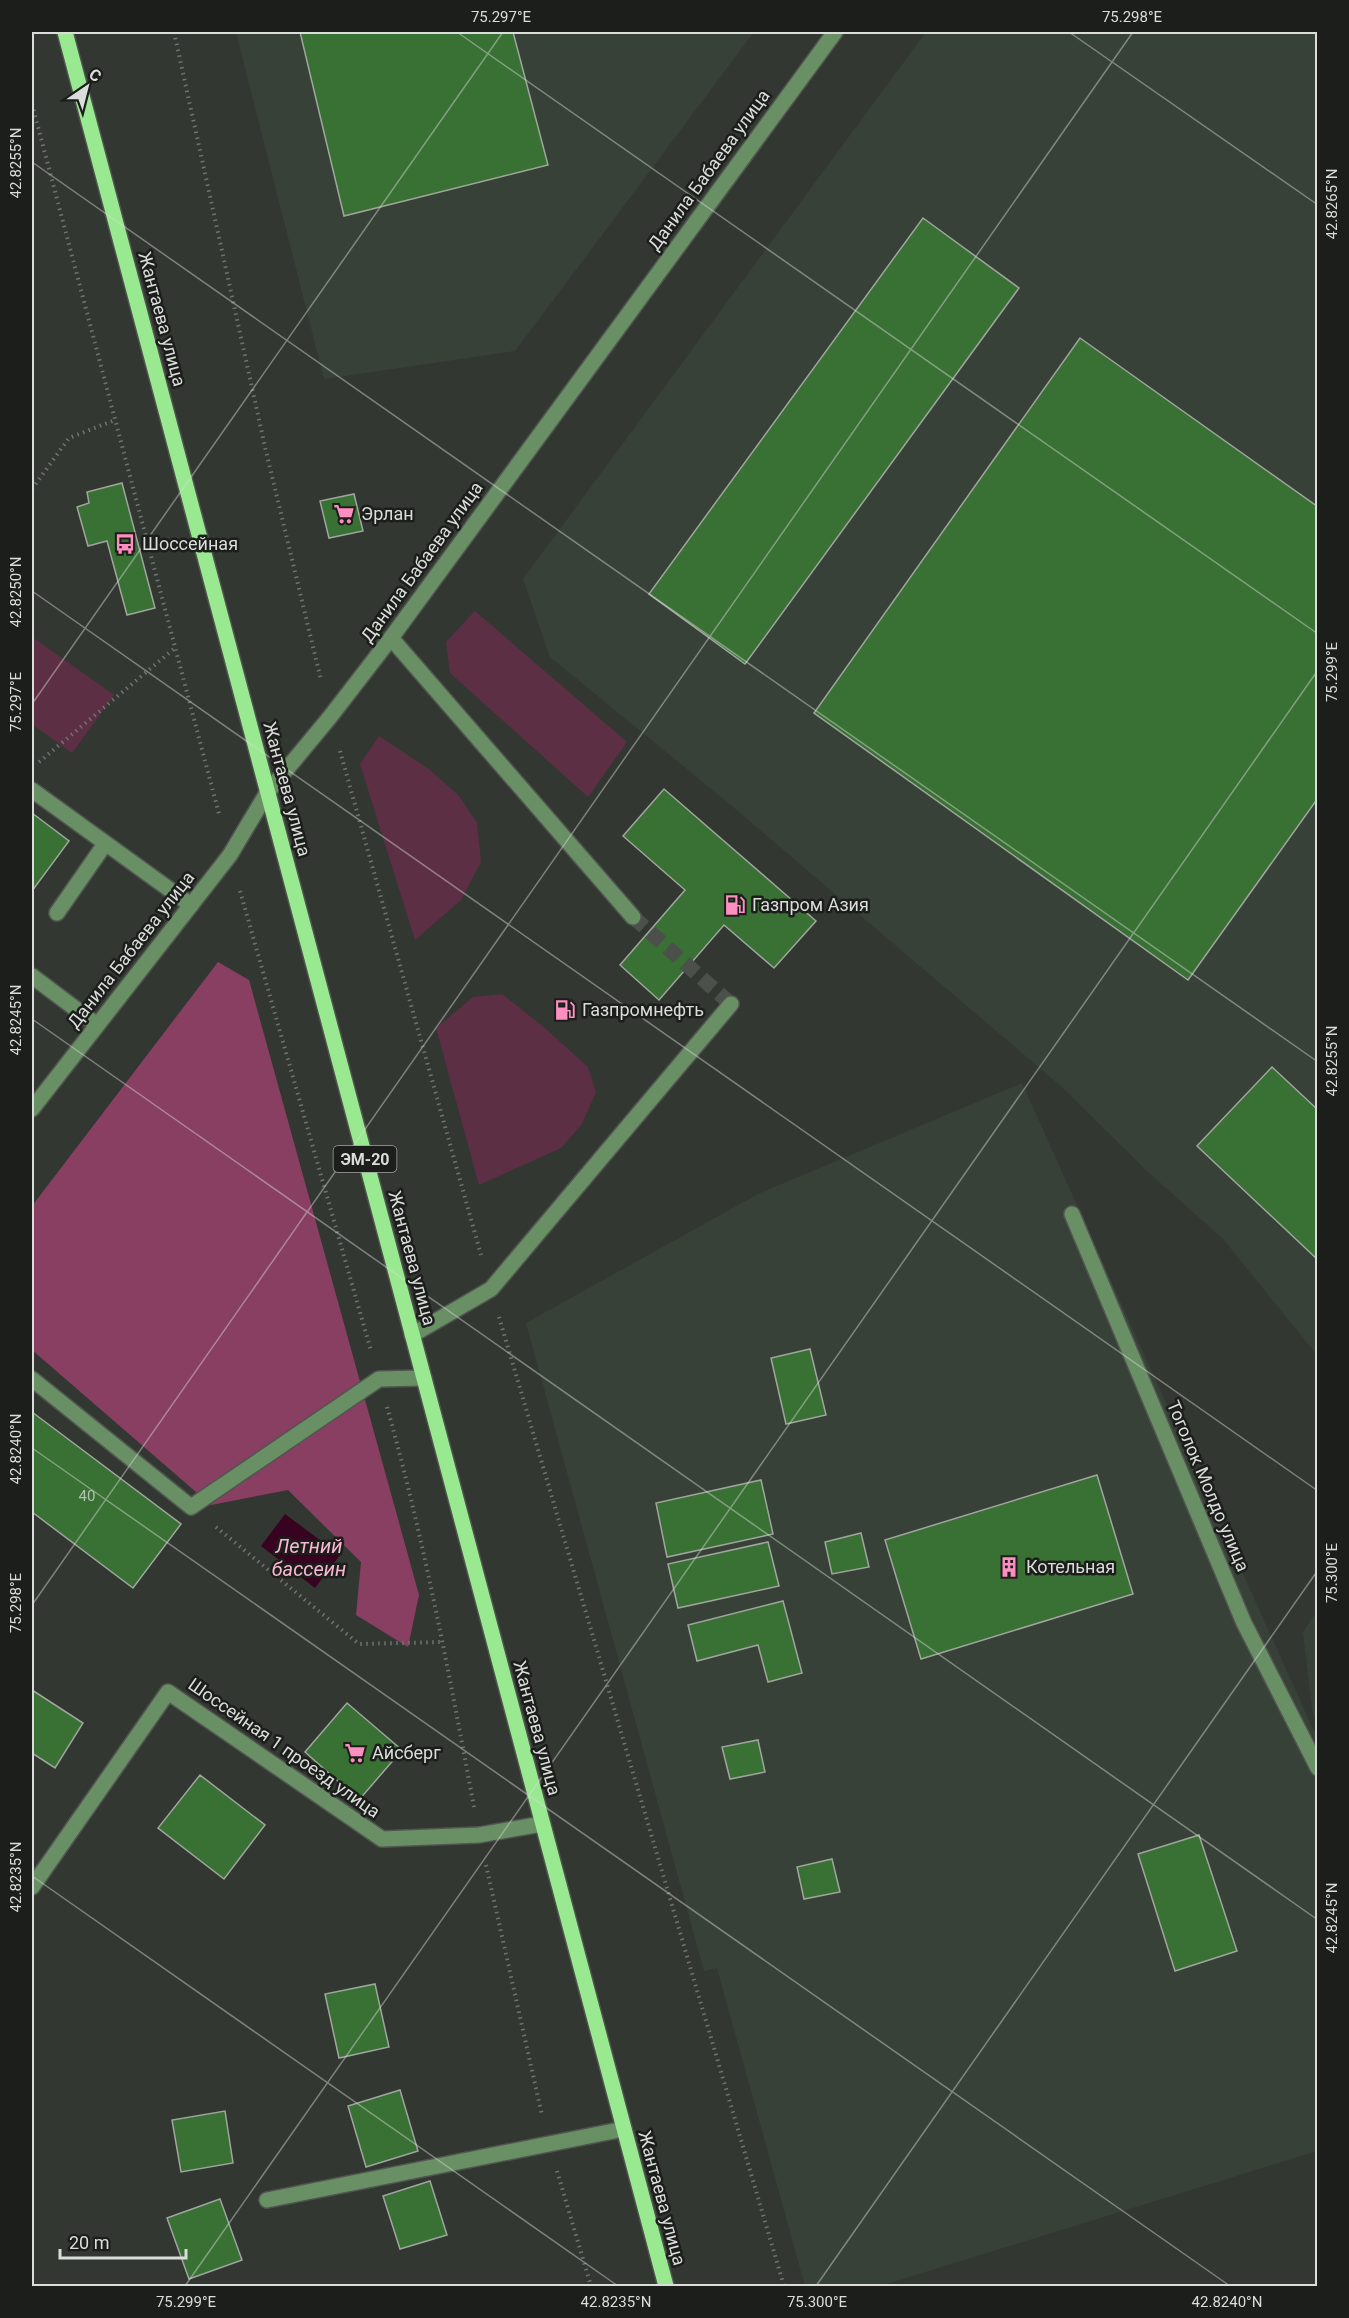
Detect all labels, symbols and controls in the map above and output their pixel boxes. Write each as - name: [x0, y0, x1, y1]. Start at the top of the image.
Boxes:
- text: 75.297°E: [471, 8, 532, 26]
- text: 75.298°E: [1102, 8, 1163, 26]
- north arrow: [57, 57, 117, 117]
- text: С: [86, 64, 105, 86]
- street label: Данила Бабаева улица: [643, 85, 774, 254]
- text: 42.8255°N: [7, 128, 25, 198]
- text: 42.8265°N: [1323, 169, 1341, 239]
- street label: Жантаева улица: [134, 249, 191, 388]
- street label: Данила Бабаева улица: [356, 477, 487, 646]
- supermarket icon: Эрлан: [332, 502, 356, 526]
- place label: Эрлан: [361, 503, 414, 524]
- bus stop icon: Шоссейная: [113, 532, 137, 556]
- place label: Шоссейная: [142, 533, 238, 554]
- text: 42.8250°N: [7, 557, 25, 627]
- text: 75.299°E: [1323, 641, 1341, 702]
- text: 75.297°E: [7, 671, 25, 732]
- street label: Жантаева улица: [259, 719, 316, 858]
- street label: Данила Бабаева улица: [63, 867, 198, 1032]
- fuel station icon: Газпром Азия: [723, 893, 747, 917]
- place label: Газпром Азия: [752, 894, 869, 915]
- text: 42.8245°N: [7, 985, 25, 1055]
- fuel station icon: Газпромнефть: [553, 998, 577, 1022]
- place label: Газпромнефть: [582, 999, 704, 1020]
- text: 42.8255°N: [1323, 1026, 1341, 1096]
- road number: ЭМ-20: [334, 1146, 397, 1172]
- street label: Жантаева улица: [384, 1188, 441, 1327]
- street label: Тоголок Молдо улица: [1163, 1397, 1254, 1574]
- text: 42.8240°N: [7, 1414, 25, 1484]
- house number: 40: [79, 1487, 95, 1505]
- water label: Летний бассеин: [272, 1534, 346, 1581]
- text: 75.300°E: [1323, 1542, 1341, 1603]
- building icon: Котельная: [997, 1555, 1021, 1579]
- place label: Котельная: [1026, 1556, 1115, 1577]
- text: 75.298°E: [7, 1572, 25, 1633]
- street label: Жантаева улица: [509, 1658, 566, 1797]
- street label: Шоссейная 1 проезд улица: [184, 1673, 384, 1822]
- supermarket icon: Айсберг: [343, 1741, 367, 1765]
- place label: Айсберг: [372, 1742, 441, 1763]
- text: 42.8235°N: [7, 1842, 25, 1912]
- text: 42.8245°N: [1323, 1883, 1341, 1953]
- street label: Жантаева улица: [634, 2128, 691, 2267]
- scale bar: [60, 2222, 186, 2260]
- text: 20 m: [69, 2232, 109, 2253]
- text: 75.299°E: [156, 2293, 217, 2311]
- text: 42.8235°N: [581, 2293, 651, 2311]
- text: 75.300°E: [787, 2293, 848, 2311]
- text: 42.8240°N: [1192, 2293, 1262, 2311]

